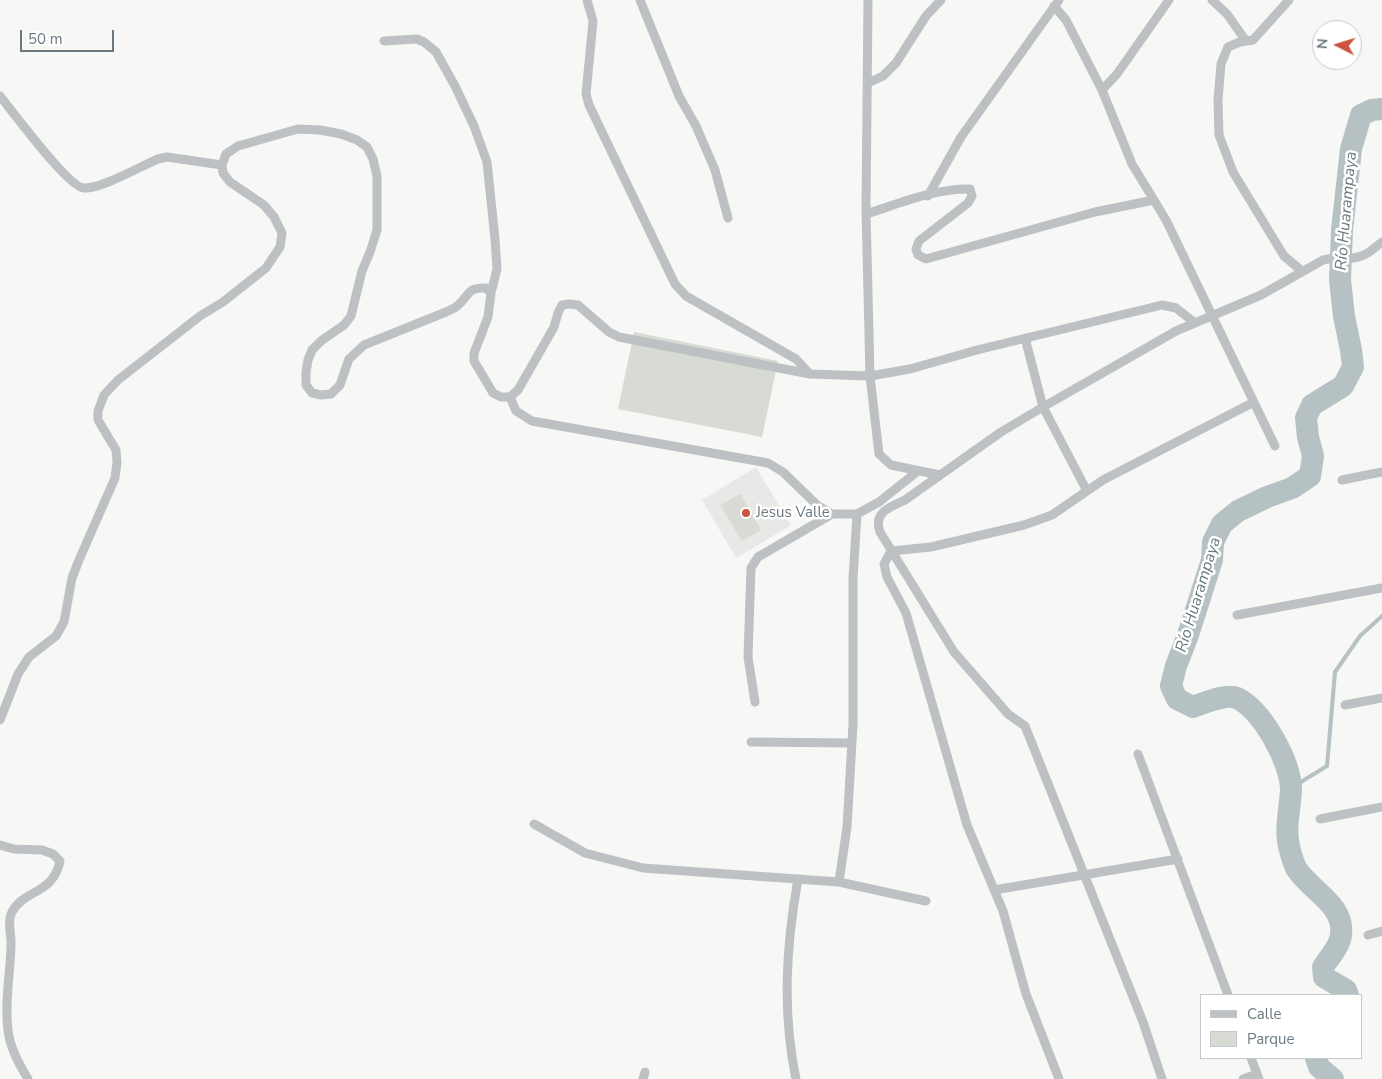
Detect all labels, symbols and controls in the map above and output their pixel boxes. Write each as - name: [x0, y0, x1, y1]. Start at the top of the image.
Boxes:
- scale bar: [22, 20, 116, 52]
- north arrow: [1312, 20, 1362, 70]
- text: 50 m: [28, 29, 63, 49]
- text: N: [1313, 38, 1332, 50]
- water label: Río Huarampaya: [1332, 151, 1362, 271]
- place label: Jesus Valle: [756, 504, 830, 522]
- marker: Jesus Valle: [740, 507, 752, 519]
- water label: Río Huarampaya: [1172, 535, 1226, 655]
- legend: [1200, 994, 1362, 1059]
- text: Calle: [1247, 1004, 1282, 1024]
- text: Parque: [1247, 1029, 1295, 1049]

